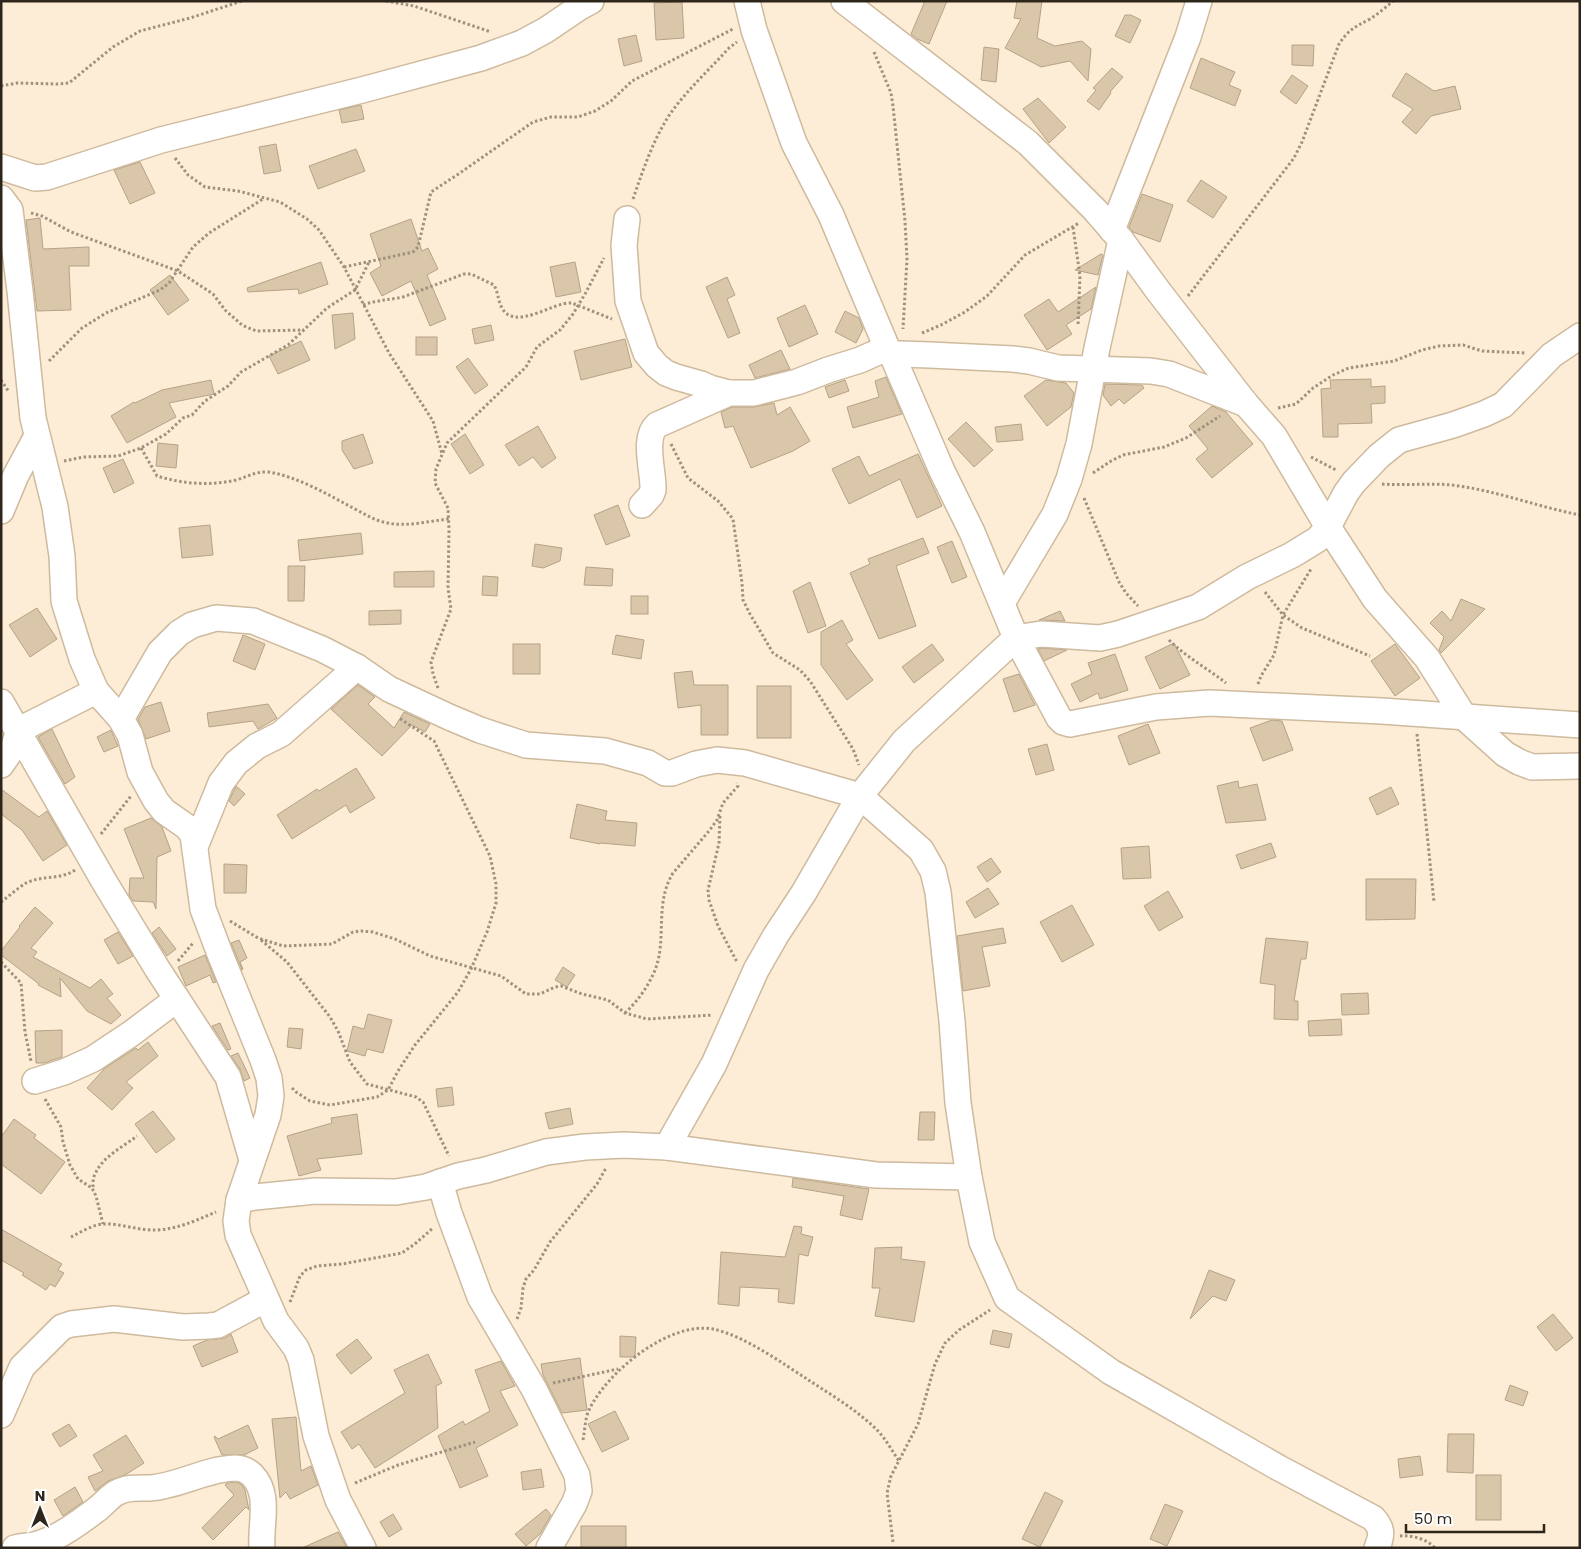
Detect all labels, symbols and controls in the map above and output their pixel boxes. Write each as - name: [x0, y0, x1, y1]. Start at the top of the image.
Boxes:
- north arrow: [15, 1484, 65, 1534]
- text: N: [35, 1486, 45, 1506]
- scale bar: [1406, 1502, 1544, 1534]
- text: 50 m: [1414, 1508, 1452, 1529]

